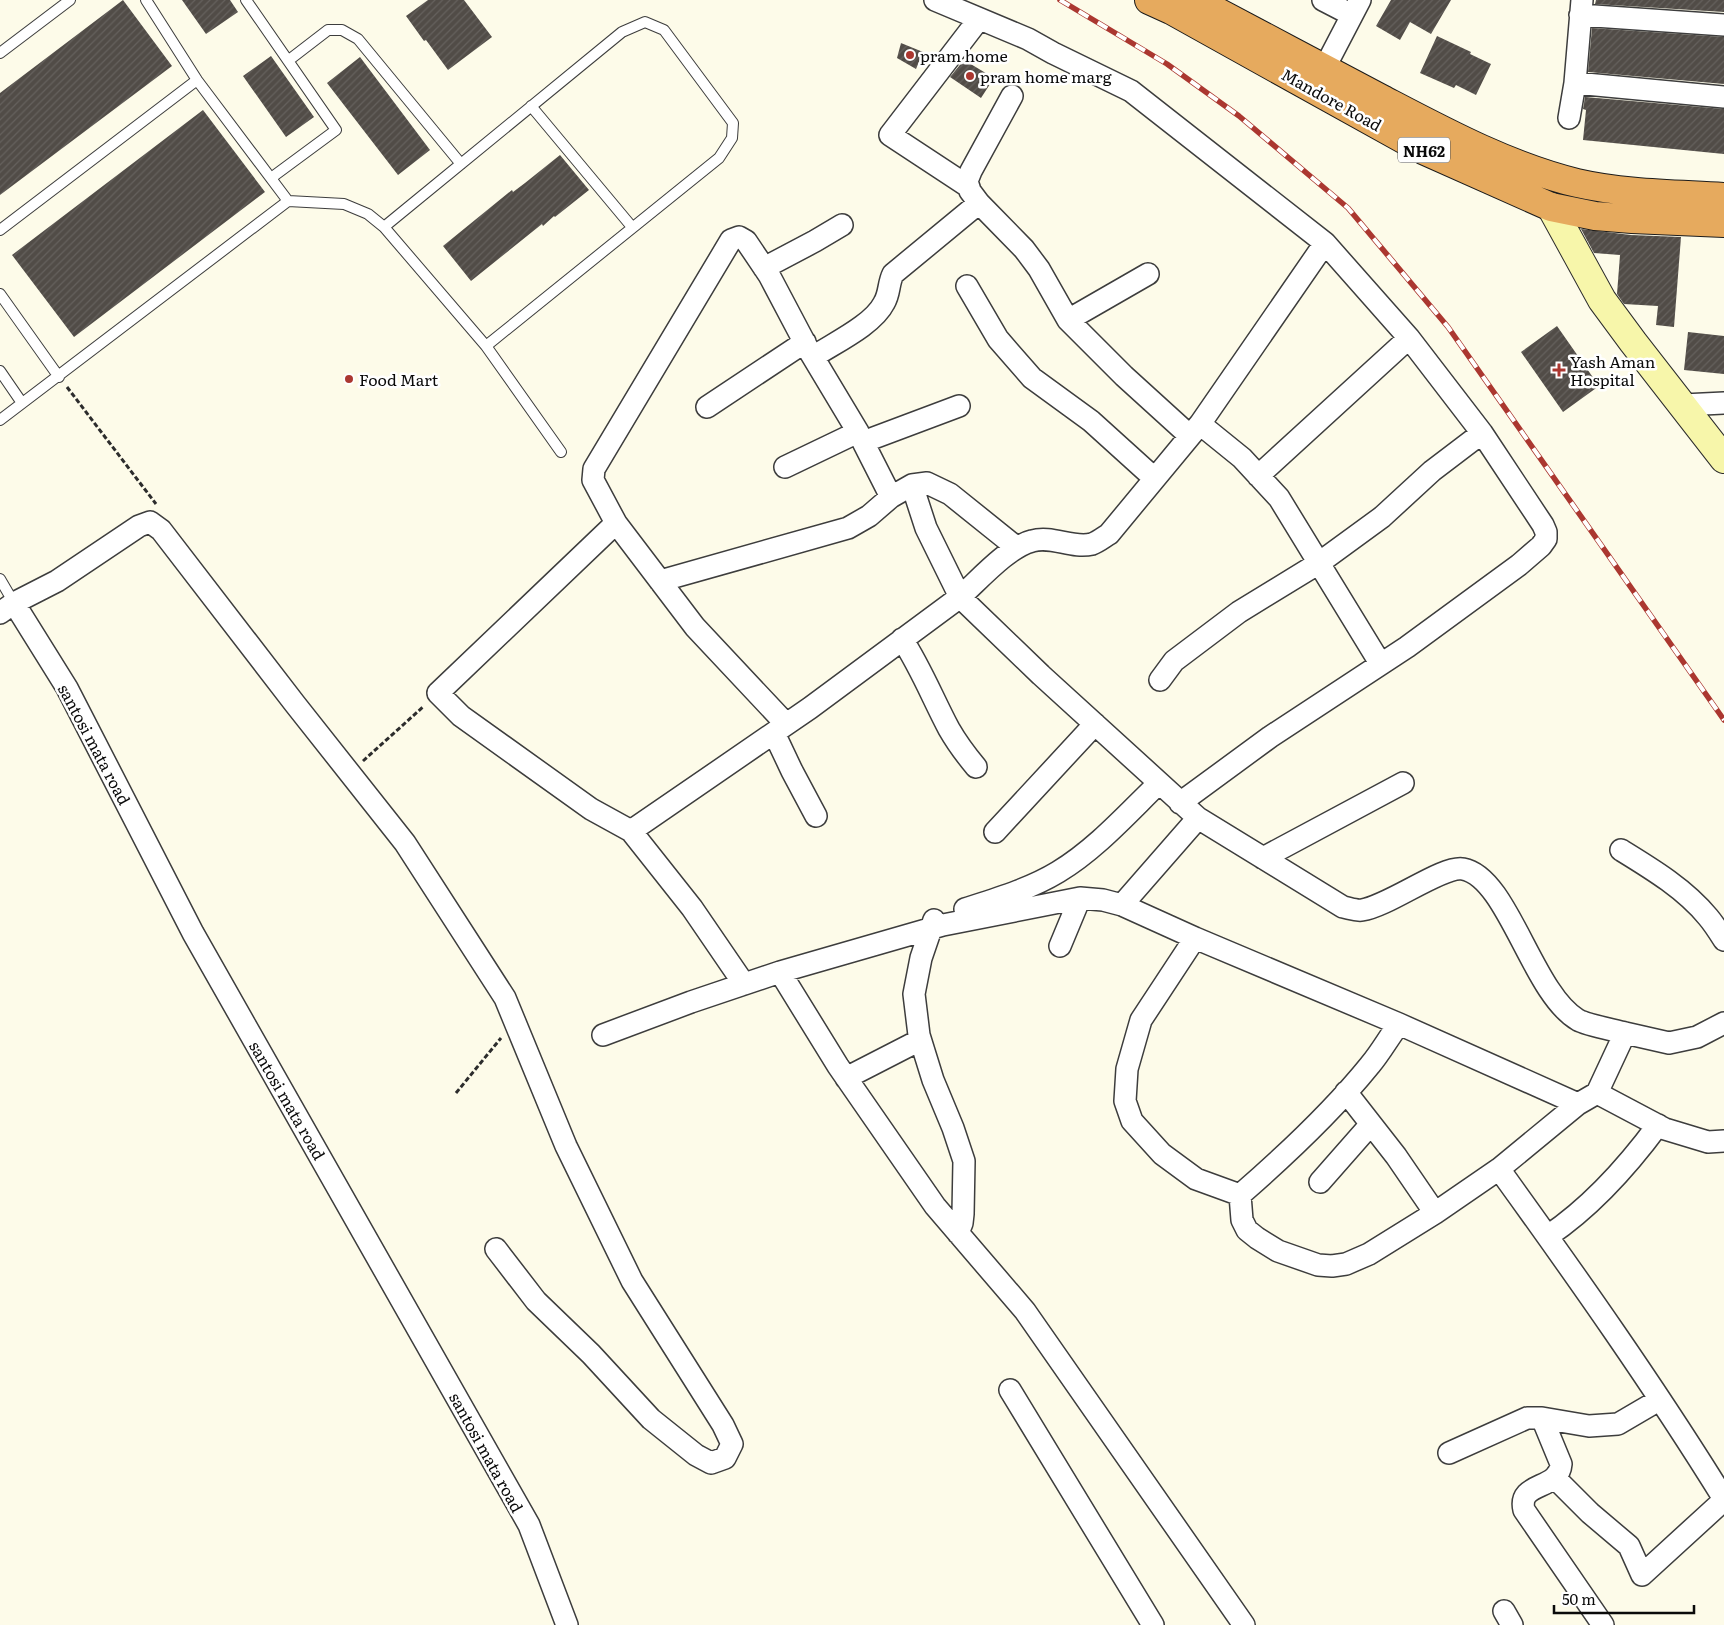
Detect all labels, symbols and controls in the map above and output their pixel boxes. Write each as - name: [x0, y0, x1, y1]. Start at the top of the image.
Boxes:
- place label: pram home: [920, 43, 1008, 67]
- marker: pram home: [904, 49, 916, 61]
- street label: Mandore Road: [1278, 62, 1387, 137]
- place label: pram home marg: [980, 64, 1112, 88]
- marker: pram home marg: [964, 70, 976, 82]
- road number: NH62: [1398, 138, 1450, 162]
- place label: Yash Aman Hospital: [1570, 349, 1656, 391]
- marker: Yash Aman Hospital: [1552, 363, 1566, 377]
- place label: Food Mart: [359, 367, 439, 391]
- marker: Food Mart: [343, 373, 355, 385]
- street label: santosi mata road: [53, 679, 137, 809]
- street label: santosi mata road: [244, 1036, 332, 1164]
- street label: santosi mata road: [444, 1388, 530, 1517]
- scale bar: [1554, 1582, 1694, 1614]
- text: 50 m: [1562, 1587, 1596, 1610]

